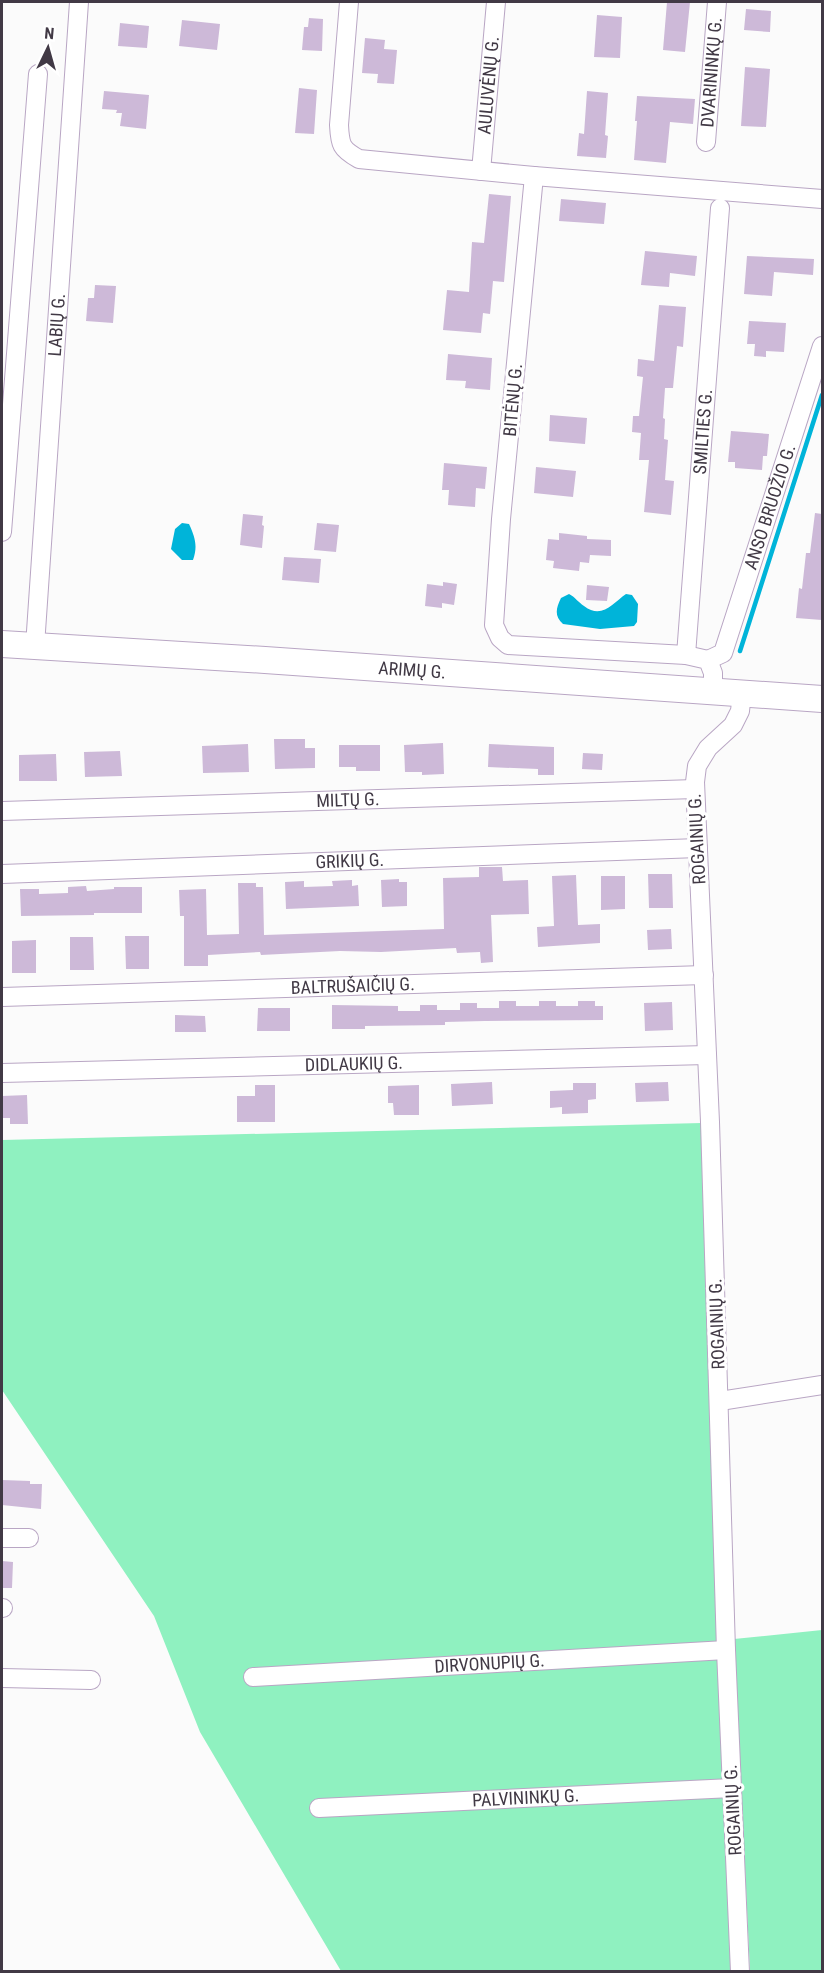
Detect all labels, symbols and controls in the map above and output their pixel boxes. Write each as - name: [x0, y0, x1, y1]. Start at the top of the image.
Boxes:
- street label: DVARININKŲ G.: [696, 16, 726, 128]
- north arrow: [18, 18, 78, 78]
- text: N: [44, 24, 55, 43]
- street label: AULUVĖNŲ G.: [473, 35, 503, 135]
- street label: LABIŲ G.: [44, 293, 69, 357]
- street label: BITĖNŲ G.: [499, 363, 526, 437]
- street label: SMILTIES G.: [689, 388, 716, 475]
- street label: ANSO BRUOŽIO G.: [740, 442, 800, 572]
- street label: ARIMŲ G.: [378, 657, 447, 683]
- street label: MILTŲ G.: [316, 788, 380, 811]
- street label: ROGAINIŲ G.: [684, 793, 709, 885]
- street label: GRIKIŲ G.: [315, 849, 384, 872]
- street label: BALTRUŠAIČIŲ G.: [291, 973, 415, 998]
- street label: DIDLAUKIŲ G.: [305, 1052, 403, 1075]
- street label: ROGAINIŲ G.: [704, 1278, 729, 1370]
- street label: DIRVONUPIŲ G.: [434, 1649, 545, 1677]
- street label: ROGAINIŲ G.: [720, 1764, 745, 1856]
- street label: PALVININKŲ G.: [472, 1784, 580, 1811]

